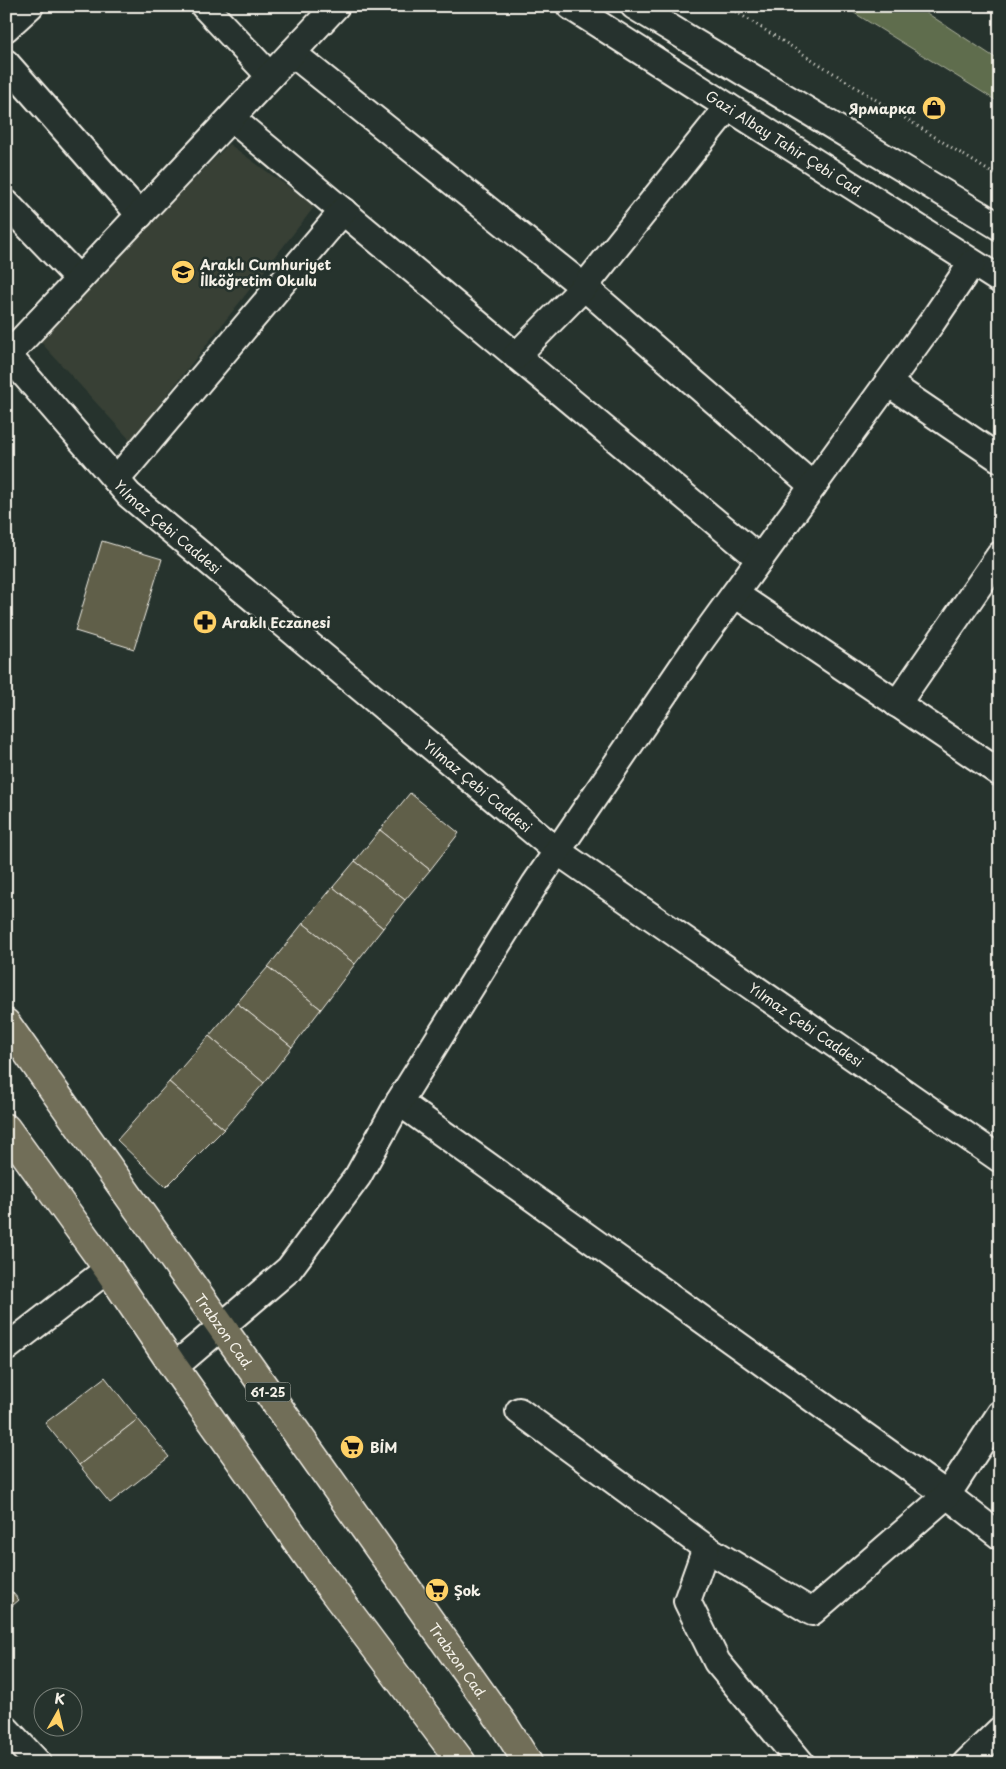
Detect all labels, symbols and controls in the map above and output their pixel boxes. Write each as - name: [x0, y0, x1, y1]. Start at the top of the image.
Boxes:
- street label: Gazi Albay Tahir Çebi Cad.: [702, 85, 868, 201]
- shop icon: Ярмарка: [921, 95, 947, 121]
- place label: Ярмарка: [848, 98, 917, 119]
- place label: Araklı Cumhuriyet İlköğretim Okulu: [199, 254, 331, 291]
- school or university icon: Araklı Cumhuriyet İlköğretim Okulu: [170, 259, 196, 285]
- street label: Yılmaz Çebi Caddesi: [110, 475, 226, 579]
- pharmacy icon: Araklı Eczanesi: [192, 609, 218, 635]
- place label: Araklı Eczanesi: [221, 612, 331, 633]
- street label: Yılmaz Çebi Caddesi: [419, 734, 537, 837]
- street label: Yılmaz Çebi Caddesi: [745, 977, 868, 1072]
- street label: Trabzon Cad.: [190, 1289, 259, 1374]
- road number: 61-25: [246, 1382, 290, 1401]
- supermarket icon: BİM: [339, 1434, 365, 1460]
- place label: BİM: [370, 1437, 397, 1458]
- supermarket icon: Şok: [424, 1577, 450, 1603]
- place label: Şok: [454, 1580, 481, 1601]
- street label: Trabzon Cad.: [424, 1618, 493, 1703]
- north arrow: [32, 1686, 82, 1736]
- text: K: [53, 1688, 66, 1710]

